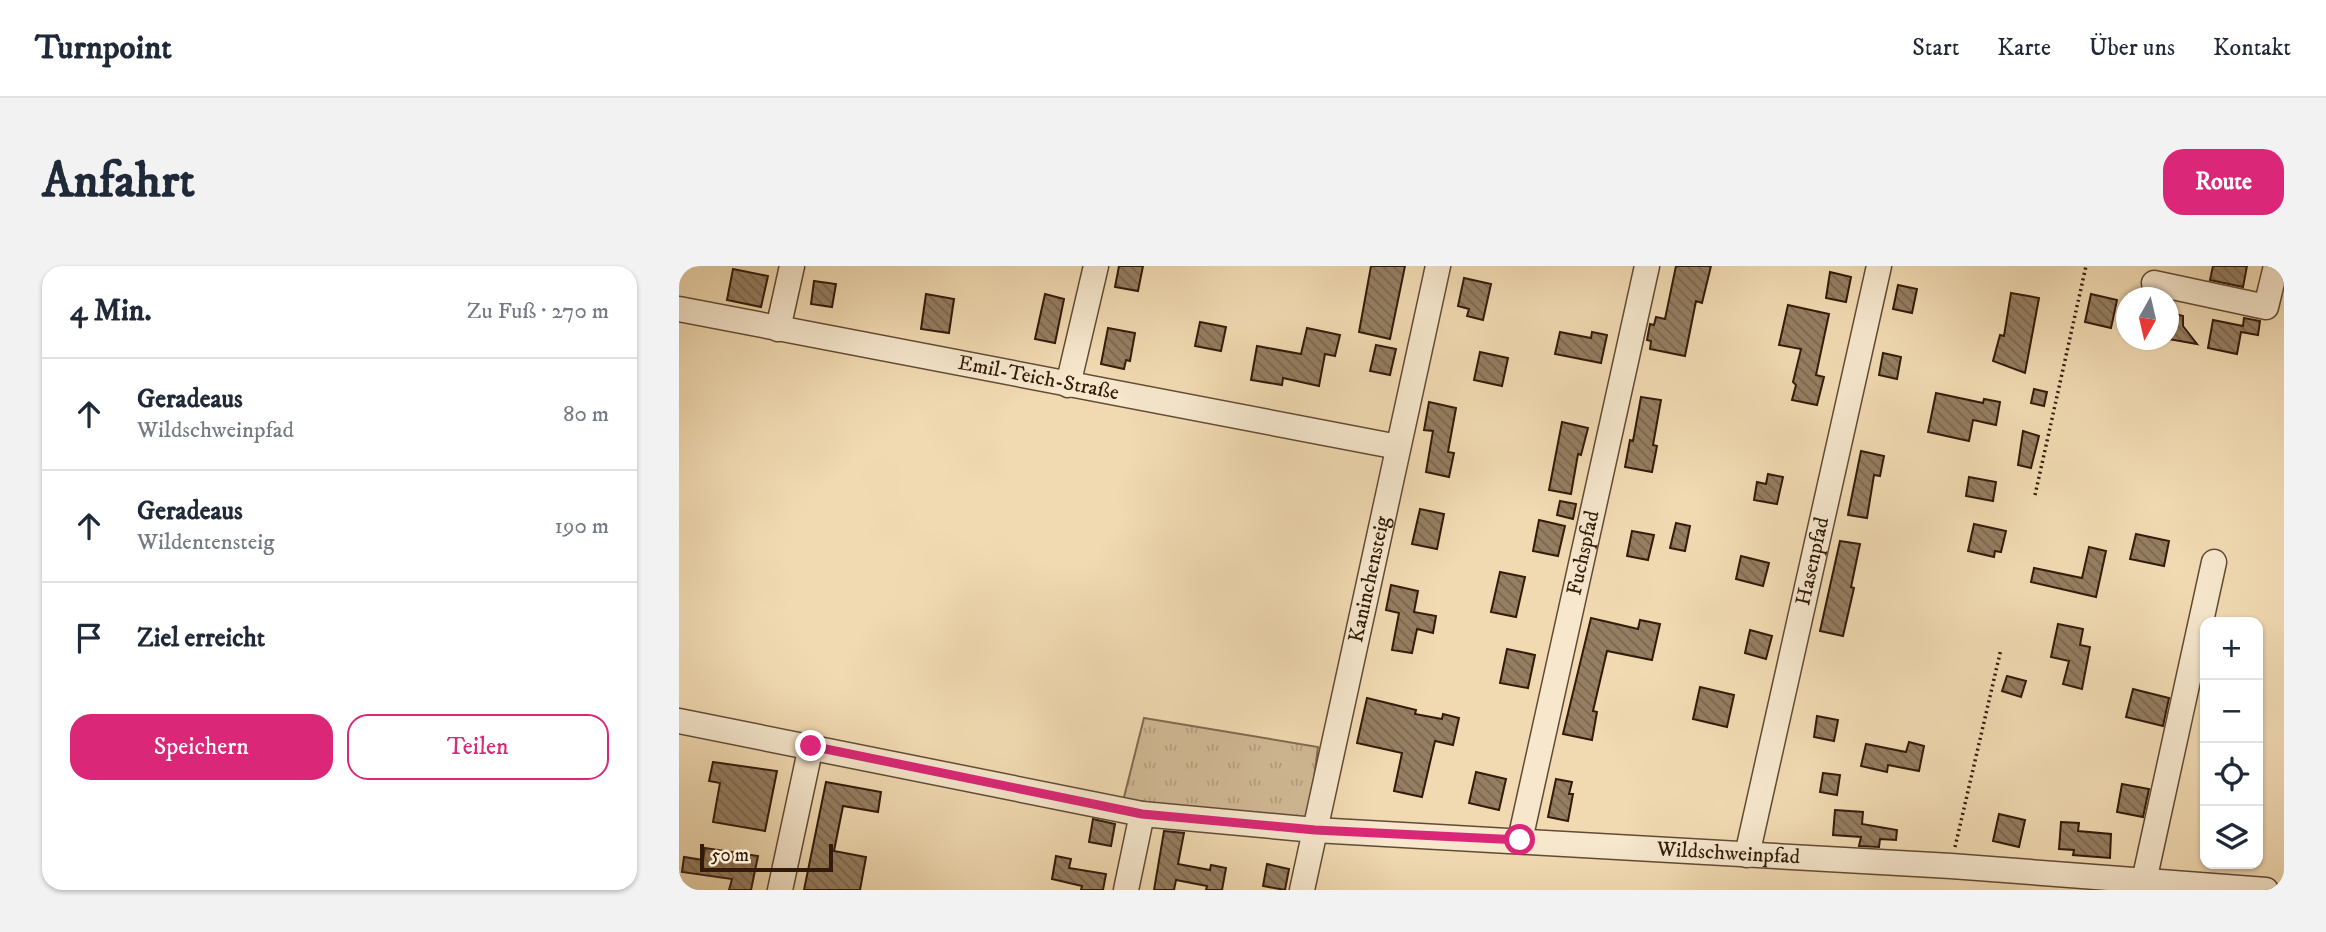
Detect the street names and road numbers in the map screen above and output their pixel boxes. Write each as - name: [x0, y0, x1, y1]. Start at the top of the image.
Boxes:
- street label: Emil-Teich-Straße: [956, 350, 1121, 406]
- street label: Fuchspfad: [1562, 508, 1606, 598]
- street label: Kaninchensteig: [1343, 513, 1396, 645]
- street label: Hasenpfad: [1790, 514, 1835, 608]
- street label: Wildschweinpfad: [1655, 836, 1801, 870]

